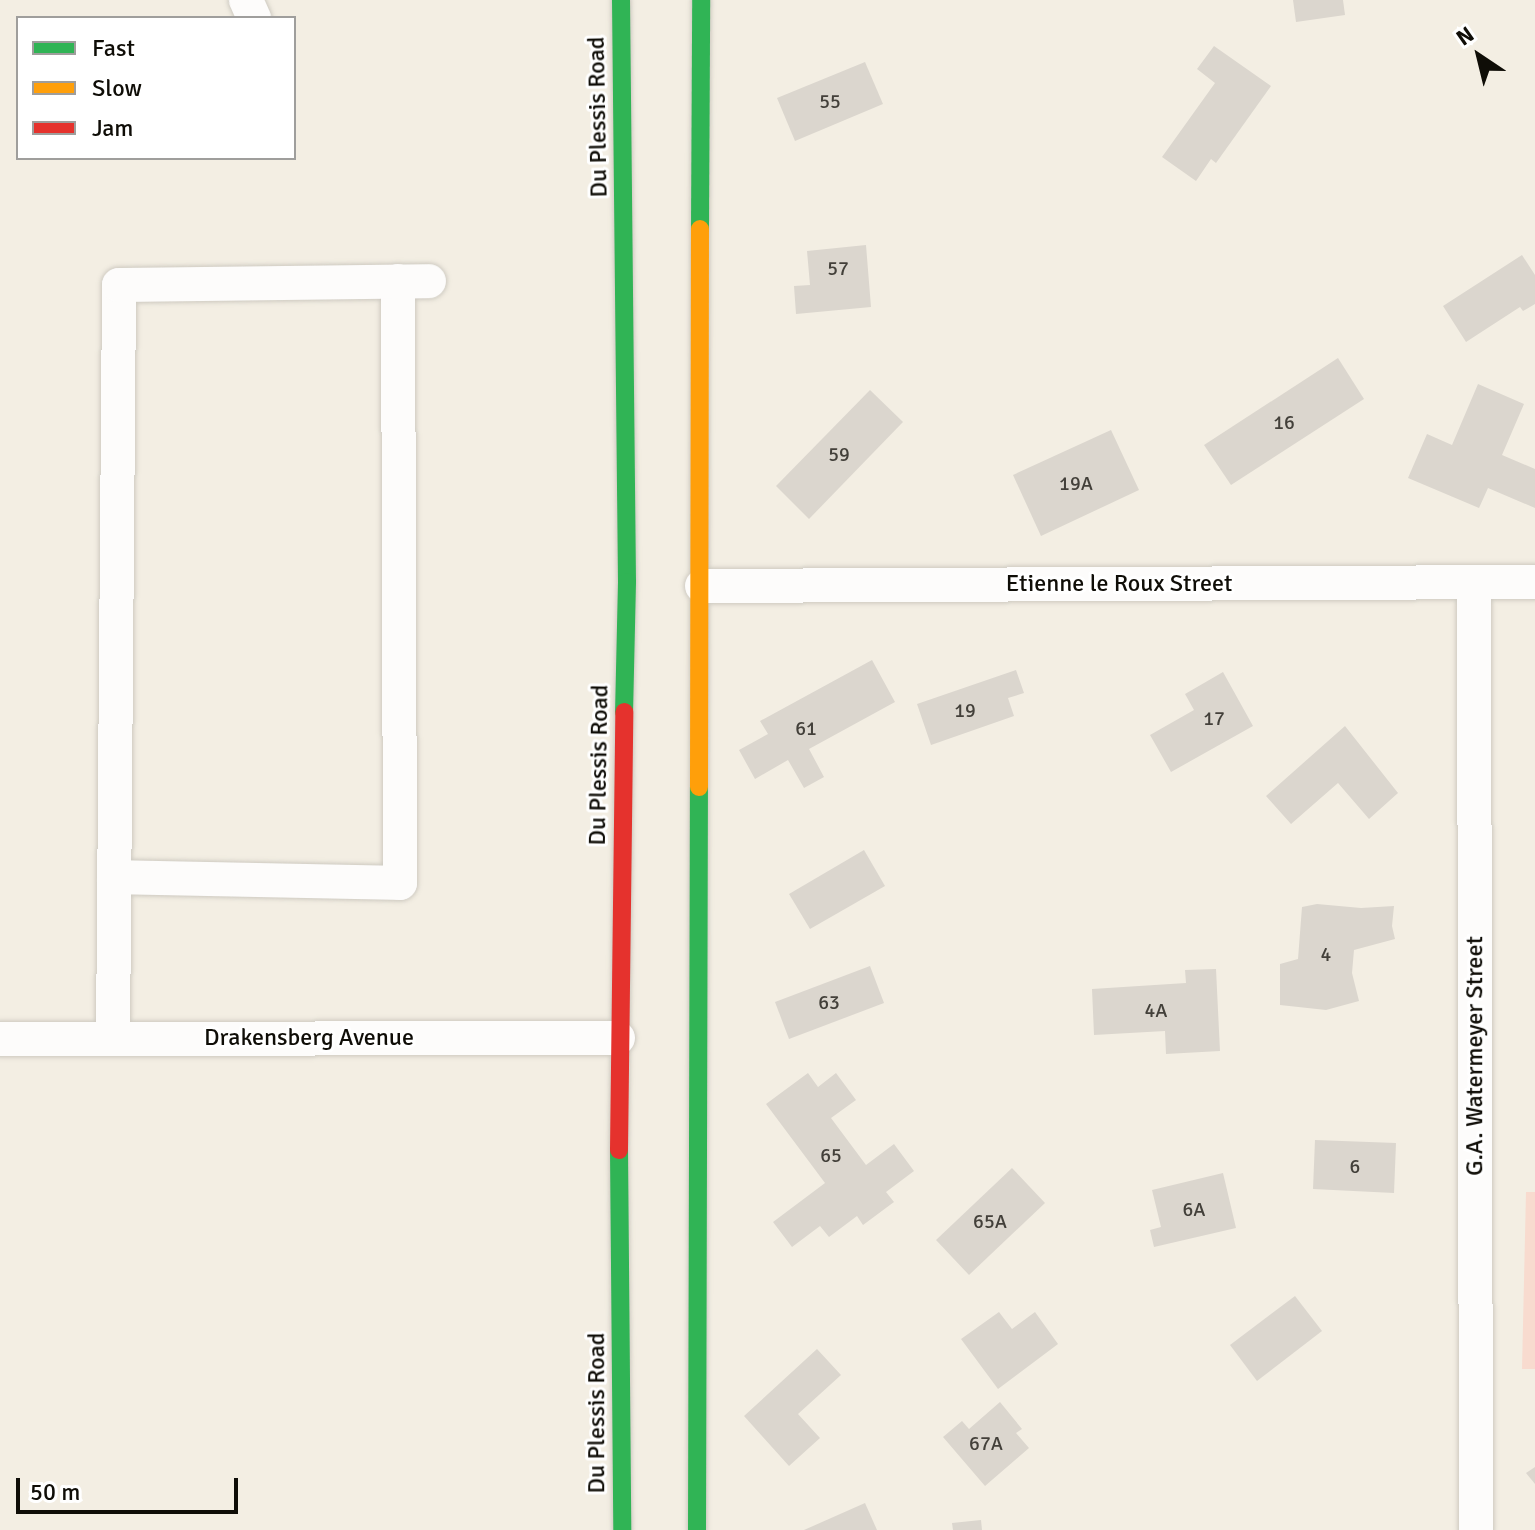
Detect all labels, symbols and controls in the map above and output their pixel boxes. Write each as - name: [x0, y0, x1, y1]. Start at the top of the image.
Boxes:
- legend: [16, 16, 296, 160]
- north arrow: [1439, 16, 1519, 96]
- text: N: [1451, 20, 1479, 51]
- text: Fast: [92, 33, 135, 63]
- street label: Du Plessis Road: [582, 36, 614, 198]
- text: Slow: [92, 73, 142, 103]
- house number: 55: [819, 89, 841, 113]
- text: Jam: [92, 113, 133, 143]
- house number: 57: [827, 256, 849, 280]
- house number: 16: [1273, 410, 1295, 434]
- house number: 59: [828, 442, 850, 466]
- house number: 19A: [1059, 471, 1093, 495]
- street label: Etienne le Roux Street: [1006, 570, 1232, 598]
- street label: Du Plessis Road: [583, 684, 615, 846]
- house number: 19: [954, 698, 976, 722]
- house number: 17: [1203, 706, 1225, 730]
- house number: 61: [795, 716, 817, 740]
- street label: G.A. Watermeyer Street: [1461, 936, 1489, 1176]
- house number: 4: [1321, 942, 1331, 966]
- house number: 63: [818, 990, 840, 1014]
- house number: 4A: [1144, 998, 1168, 1022]
- street label: Drakensberg Avenue: [204, 1024, 414, 1052]
- house number: 65: [820, 1143, 842, 1167]
- house number: 6: [1350, 1154, 1360, 1178]
- house number: 6A: [1182, 1197, 1206, 1221]
- house number: 65A: [973, 1209, 1007, 1233]
- street label: Du Plessis Road: [583, 1332, 611, 1494]
- house number: 67A: [969, 1431, 1003, 1455]
- scale bar: [20, 1462, 242, 1512]
- text: 50 m: [30, 1477, 80, 1507]

